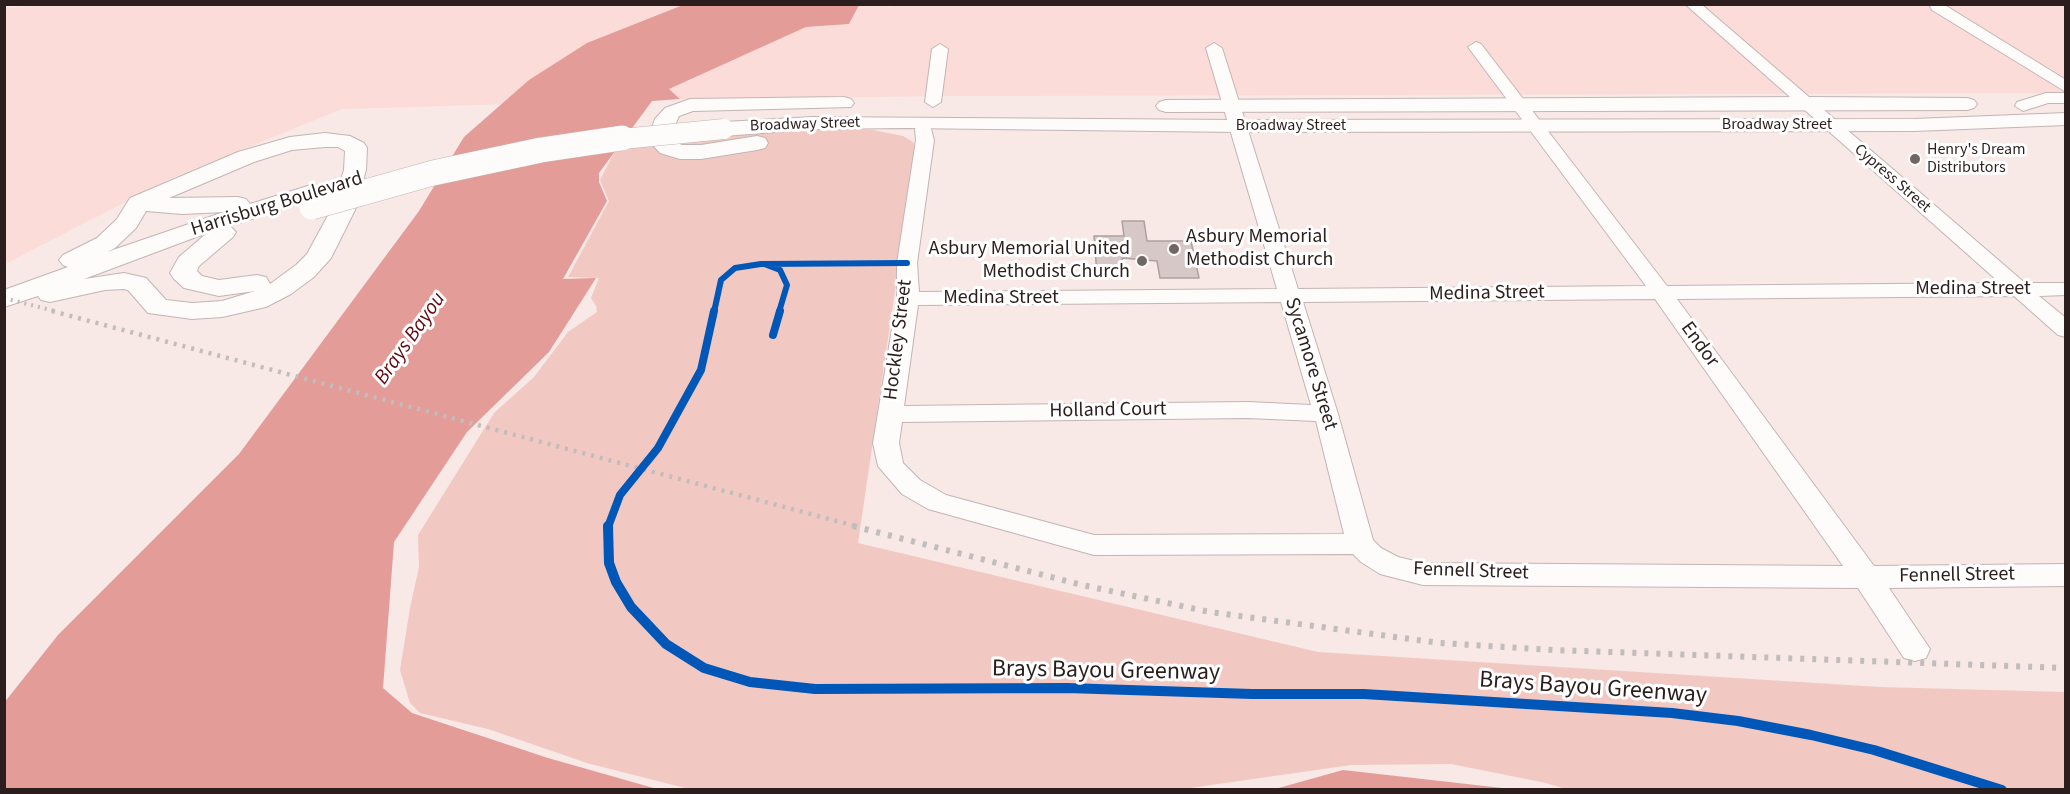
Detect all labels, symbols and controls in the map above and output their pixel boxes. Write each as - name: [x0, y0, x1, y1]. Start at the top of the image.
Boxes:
- street label: Broadway Street: [750, 113, 860, 137]
- street label: Broadway Street: [1722, 115, 1832, 135]
- street label: Broadway Street: [1236, 116, 1346, 136]
- street label: Cypress Street: [1850, 140, 1934, 218]
- place label: Henry's Dream Distributors: [1927, 140, 2025, 178]
- marker: Henry's Dream Distributors: [1908, 152, 1922, 166]
- street label: Harrisburg Boulevard: [188, 167, 366, 243]
- place label: Asbury Memorial Methodist Church: [1186, 226, 1333, 273]
- place label: Asbury Memorial United Methodist Church: [928, 238, 1130, 285]
- marker: Asbury Memorial Methodist Church: [1167, 242, 1181, 256]
- marker: Asbury Memorial United Methodist Church: [1135, 254, 1149, 268]
- street label: Hockley Street: [880, 278, 918, 402]
- street label: Medina Street: [1915, 278, 2031, 302]
- street label: Medina Street: [1429, 281, 1545, 307]
- street label: Medina Street: [943, 287, 1059, 311]
- water label: Brays Bayou: [370, 288, 452, 390]
- street label: Sycamore Street: [1278, 295, 1342, 433]
- street label: Endor: [1674, 318, 1724, 372]
- street label: Holland Court: [1049, 398, 1167, 424]
- street label: Fennell Street: [1413, 558, 1529, 586]
- street label: Fennell Street: [1899, 563, 2015, 589]
- street label: Brays Bayou Greenway: [992, 656, 1220, 688]
- street label: Brays Bayou Greenway: [1478, 667, 1708, 711]

